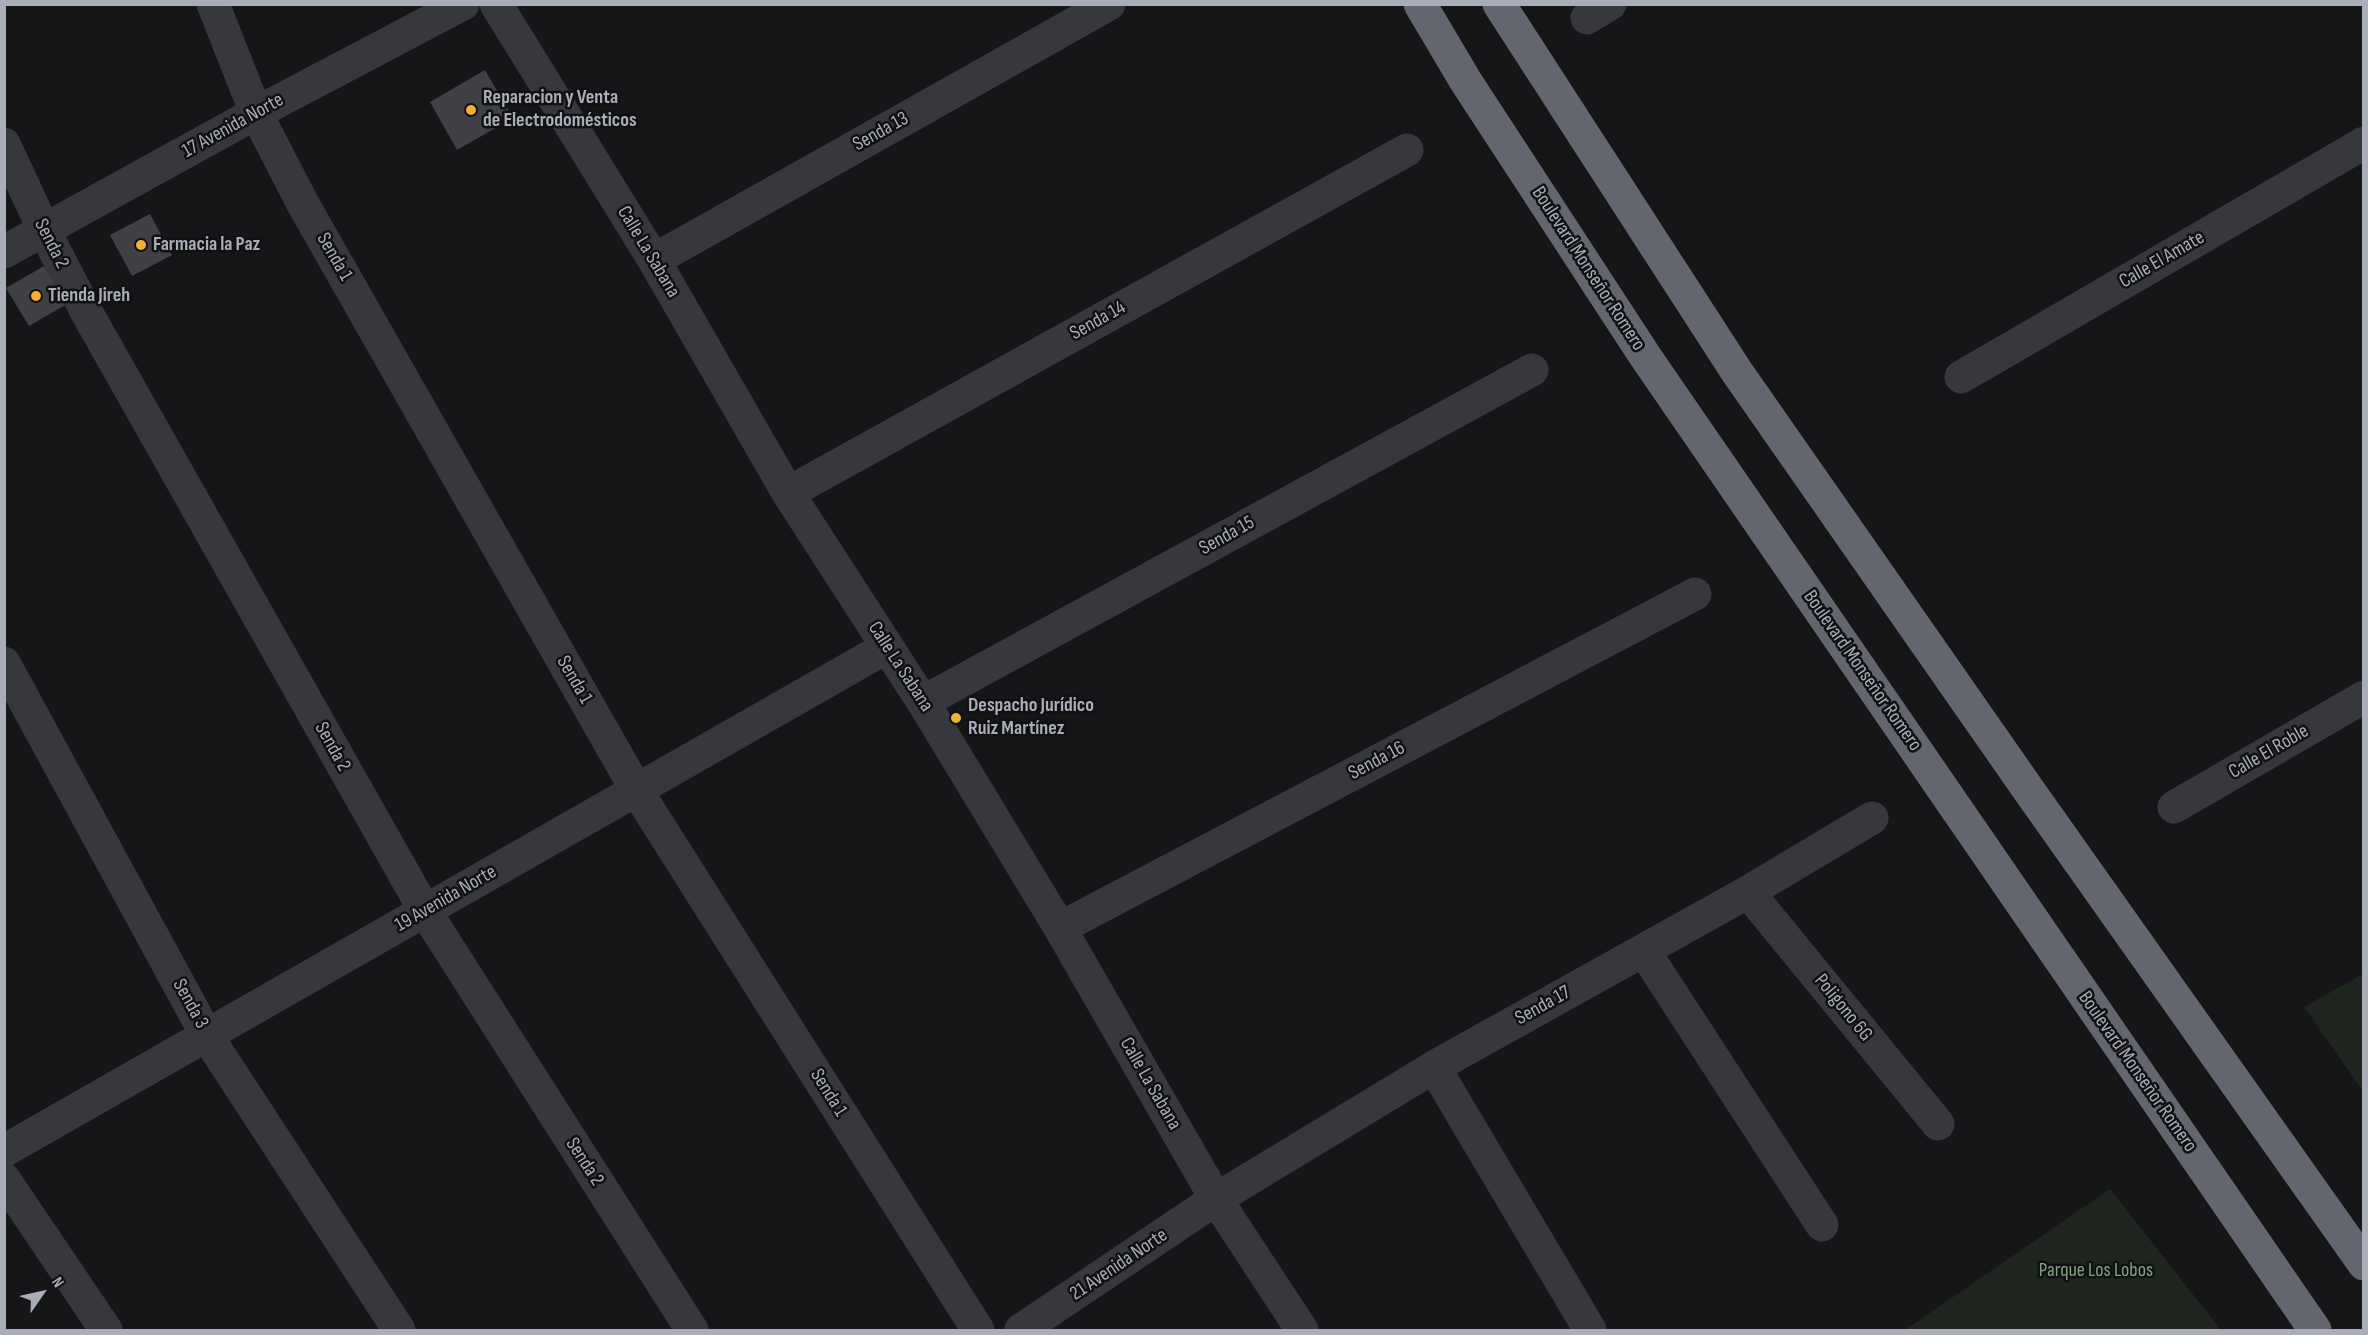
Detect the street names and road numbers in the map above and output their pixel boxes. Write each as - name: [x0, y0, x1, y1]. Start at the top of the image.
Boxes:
- street label: 17 Avenida Norte: [178, 88, 288, 164]
- street label: Senda 13: [849, 107, 913, 157]
- street label: Boulevard Monseñor Romero: [1526, 182, 1650, 356]
- street label: Calle La Sabana: [611, 202, 685, 302]
- street label: Senda 2: [28, 215, 74, 273]
- street label: Calle El Amate: [2115, 226, 2209, 294]
- street label: Senda 1: [311, 229, 357, 285]
- street label: Senda 14: [1066, 296, 1130, 346]
- street label: Senda 15: [1195, 511, 1259, 561]
- street label: Boulevard Monseñor Romero: [1797, 586, 1927, 756]
- street label: Calle La Sabana: [862, 617, 938, 717]
- street label: Senda 1: [551, 652, 597, 708]
- street label: Senda 2: [309, 718, 355, 776]
- street label: Calle El Roble: [2225, 720, 2313, 784]
- street label: Senda 16: [1345, 736, 1409, 786]
- street label: 19 Avenida Norte: [391, 860, 501, 938]
- street label: Poligono 6G: [1809, 970, 1877, 1046]
- street label: Senda 3: [167, 975, 213, 1033]
- street label: Senda 17: [1511, 981, 1575, 1031]
- street label: Boulevard Monseñor Romero: [2072, 987, 2202, 1157]
- street label: Calle La Sabana: [1114, 1034, 1186, 1134]
- street label: Senda 1: [804, 1065, 852, 1121]
- street label: Senda 2: [560, 1133, 608, 1191]
- street label: 21 Avenida Norte: [1066, 1224, 1172, 1306]

